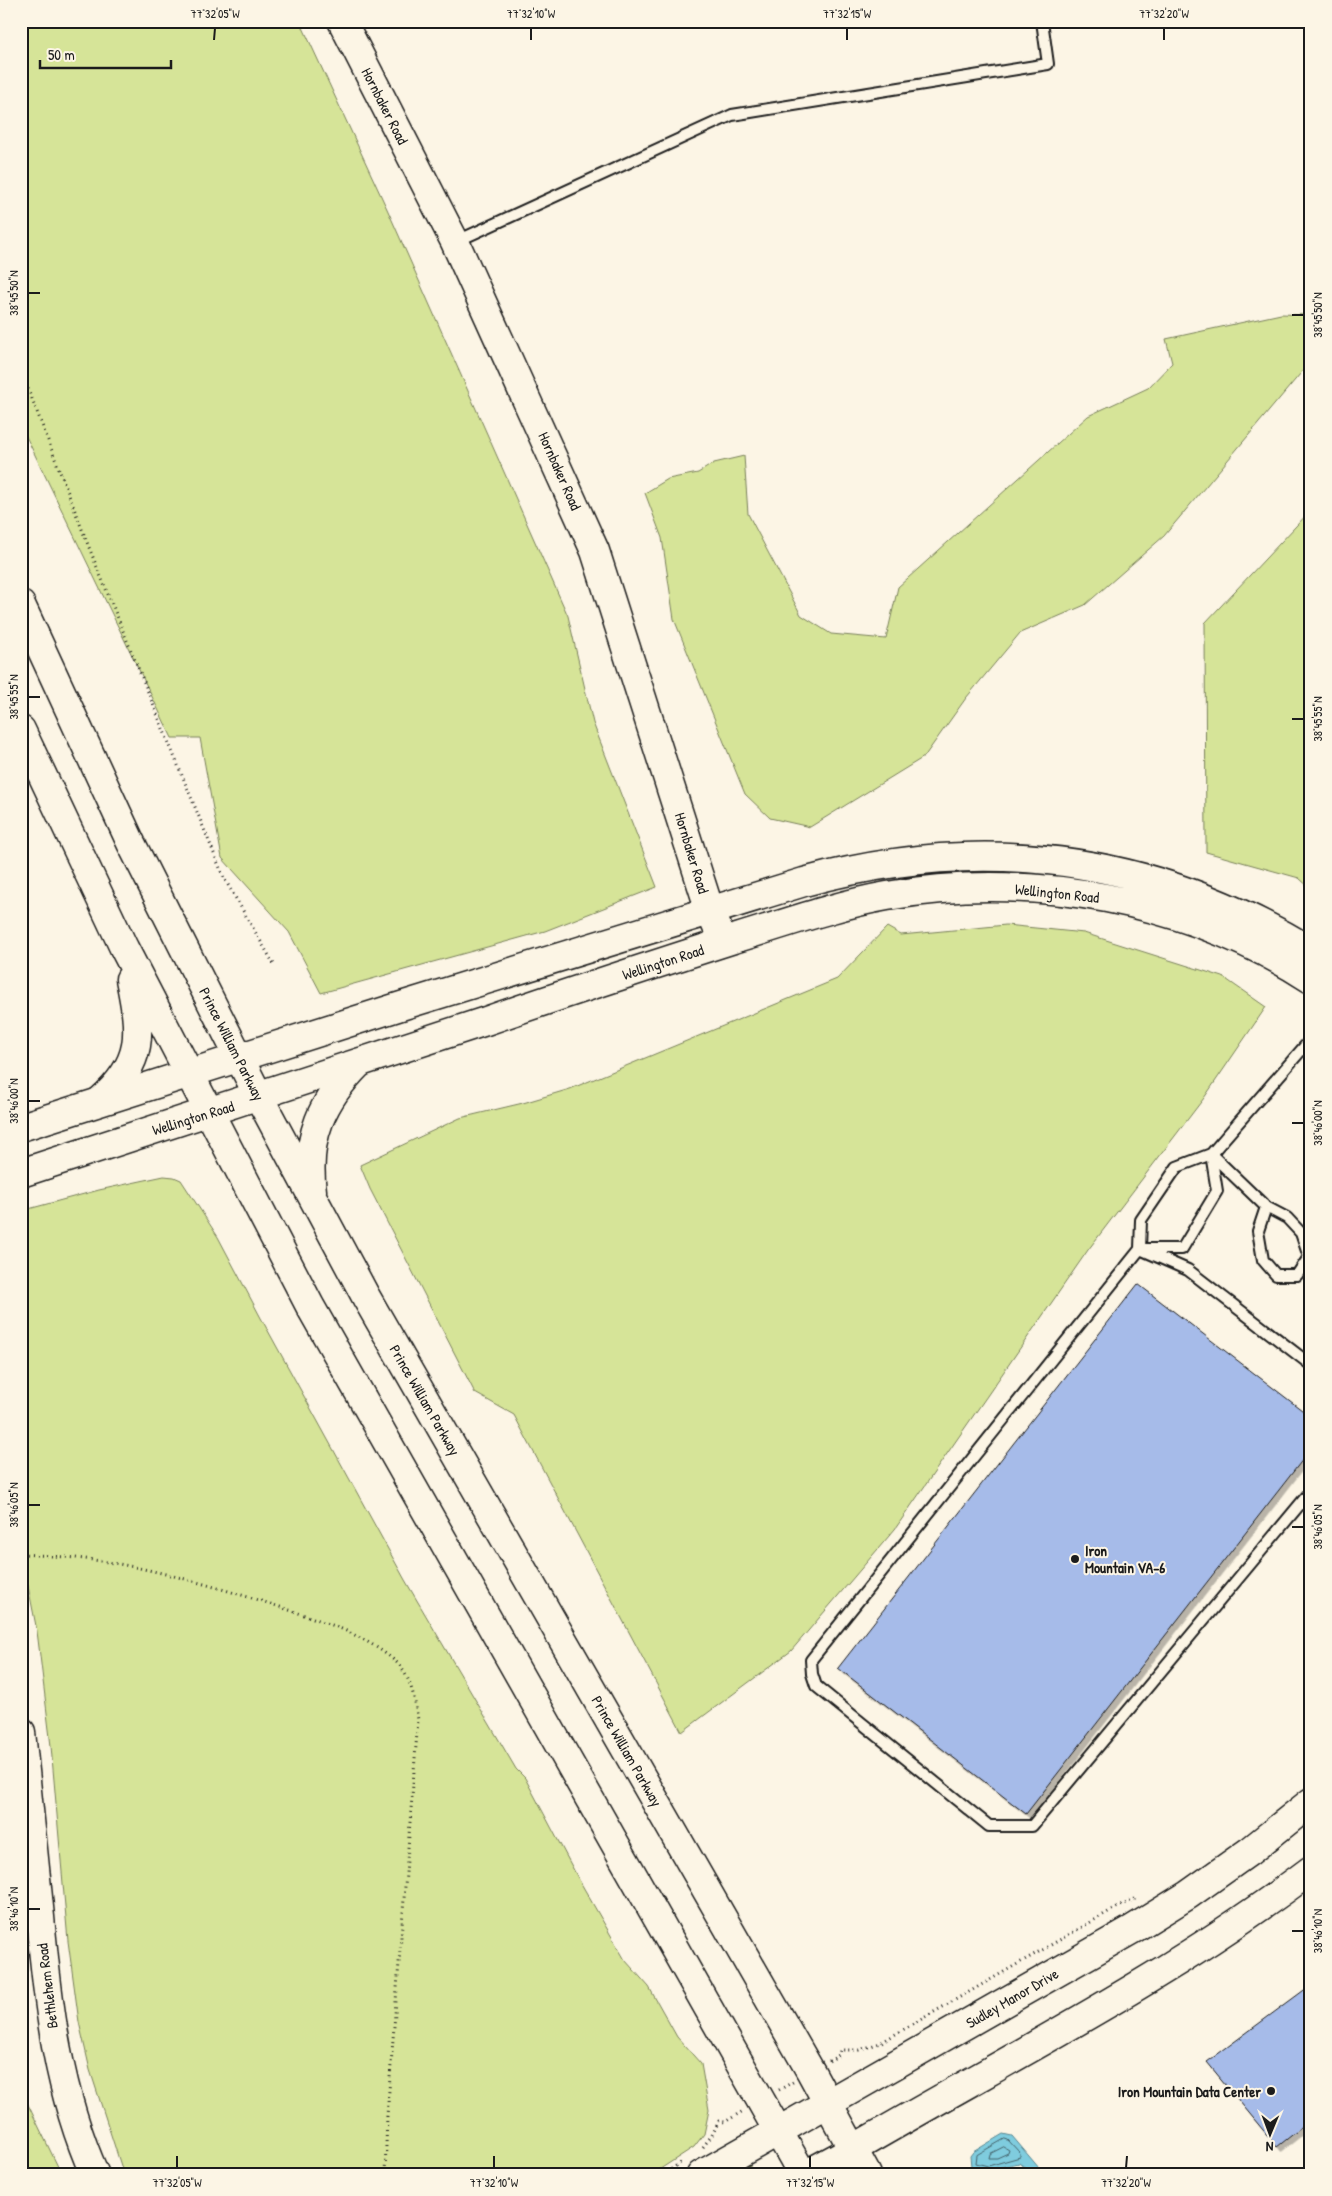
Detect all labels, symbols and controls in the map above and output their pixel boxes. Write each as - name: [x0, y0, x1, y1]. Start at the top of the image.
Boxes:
- text: 77°32'05"W: [190, 5, 240, 22]
- text: 77°32'10"W: [507, 5, 556, 22]
- text: 77°32'15"W: [823, 5, 872, 22]
- text: 77°32'20"W: [1139, 5, 1189, 22]
- scale bar: [40, 38, 171, 70]
- text: 50 m: [48, 44, 75, 65]
- street label: Hornbaker Road: [357, 64, 413, 148]
- text: 38°45'50"N: [5, 270, 22, 316]
- text: 38°45'50"N: [1309, 292, 1326, 338]
- street label: Hornbaker Road: [533, 429, 587, 514]
- text: 38°45'55"N: [5, 674, 22, 720]
- text: 38°45'55"N: [1309, 696, 1326, 742]
- street label: Hornbaker Road: [670, 810, 714, 896]
- street label: Wellington Road: [1014, 878, 1100, 908]
- street label: Wellington Road: [620, 939, 707, 985]
- street label: Prince William Parkway: [194, 984, 270, 1104]
- text: 38°46'00"N: [5, 1078, 22, 1124]
- street label: Wellington Road: [150, 1096, 237, 1140]
- text: 38°46'00"N: [1309, 1100, 1326, 1146]
- street label: Prince William Parkway: [385, 1341, 465, 1459]
- text: 38°46'05"N: [5, 1482, 22, 1528]
- text: 38°46'05"N: [1309, 1504, 1326, 1550]
- place label: Iron Mountain VA-6: [1085, 1540, 1165, 1578]
- marker: Iron Mountain VA-6: [1069, 1553, 1081, 1565]
- street label: Prince William Parkway: [587, 1692, 667, 1810]
- text: 38°46'10"N: [5, 1887, 22, 1931]
- text: 38°46'10"N: [1309, 1909, 1326, 1953]
- street label: Bethlehem Road: [31, 1942, 63, 2030]
- street label: Sudley Manor Drive: [962, 1963, 1062, 2033]
- place label: Iron Mountain Data Center: [1118, 2081, 1261, 2102]
- marker: Iron Mountain Data Center: [1265, 2085, 1277, 2097]
- north arrow: [1244, 2108, 1294, 2158]
- text: N: [1265, 2138, 1274, 2157]
- text: 77°32'05"W: [152, 2174, 202, 2191]
- text: 77°32'10"W: [470, 2174, 519, 2191]
- text: 77°32'15"W: [786, 2174, 835, 2191]
- text: 77°32'20"W: [1101, 2174, 1151, 2191]

